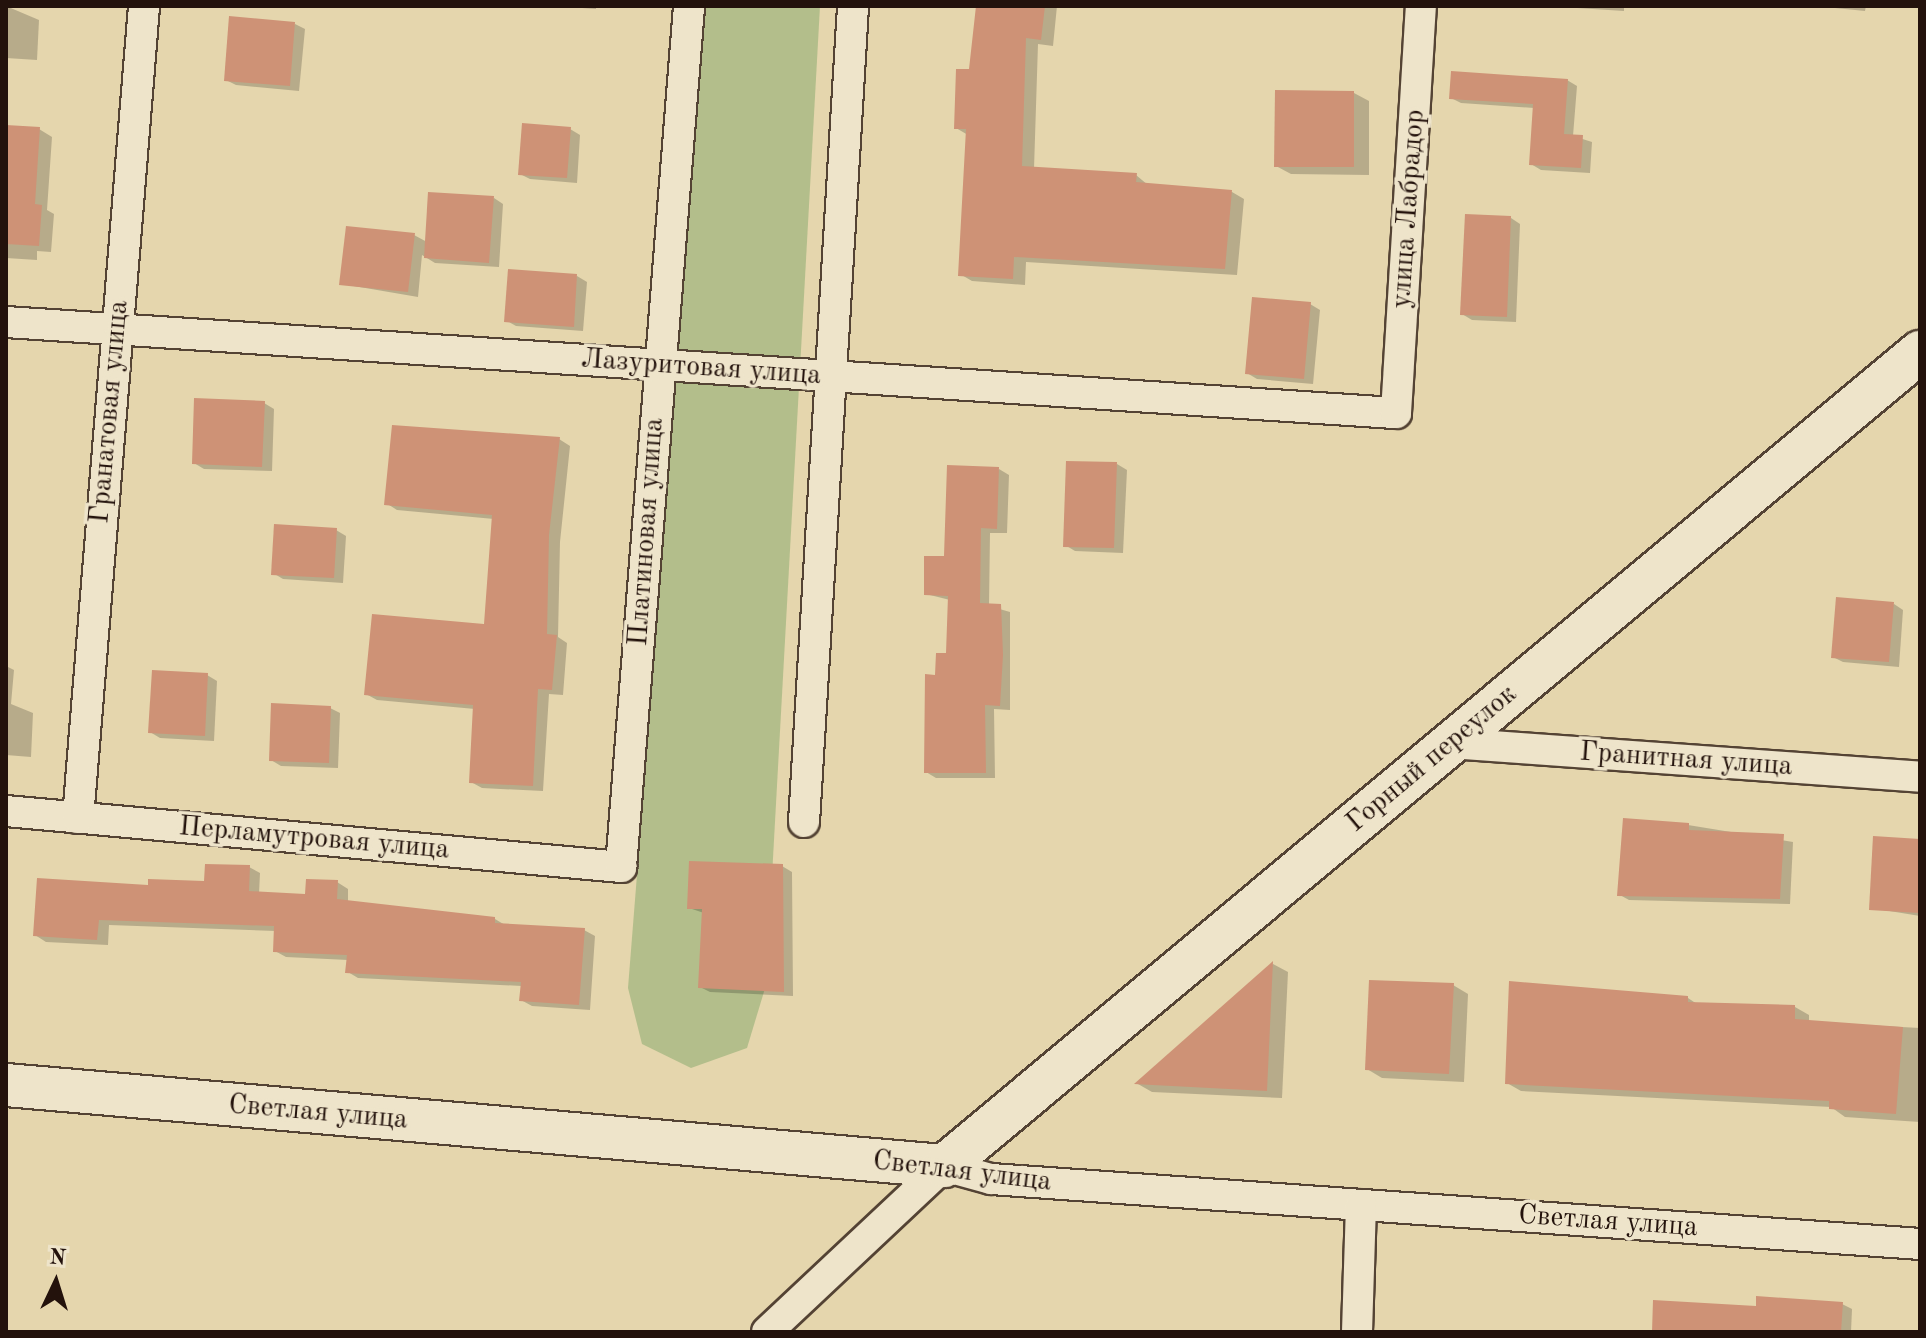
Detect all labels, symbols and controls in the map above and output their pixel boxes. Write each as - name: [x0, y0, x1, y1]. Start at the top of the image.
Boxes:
- street label: улица Лабрадор: [1385, 108, 1433, 310]
- street label: Гранатовая улица: [83, 299, 137, 525]
- street label: Лазуритовая улица: [580, 343, 822, 393]
- street label: Платиновая улица: [622, 417, 672, 647]
- street label: Горный переулок: [1340, 678, 1524, 840]
- street label: Гранитная улица: [1578, 736, 1794, 784]
- street label: Перламутровая улица: [177, 810, 451, 868]
- street label: Светлая улица: [227, 1088, 409, 1138]
- street label: Светлая улица: [871, 1144, 1053, 1200]
- street label: Светлая улица: [1517, 1199, 1699, 1245]
- north arrow: [16, 1242, 96, 1322]
- text: N: [49, 1246, 67, 1270]

